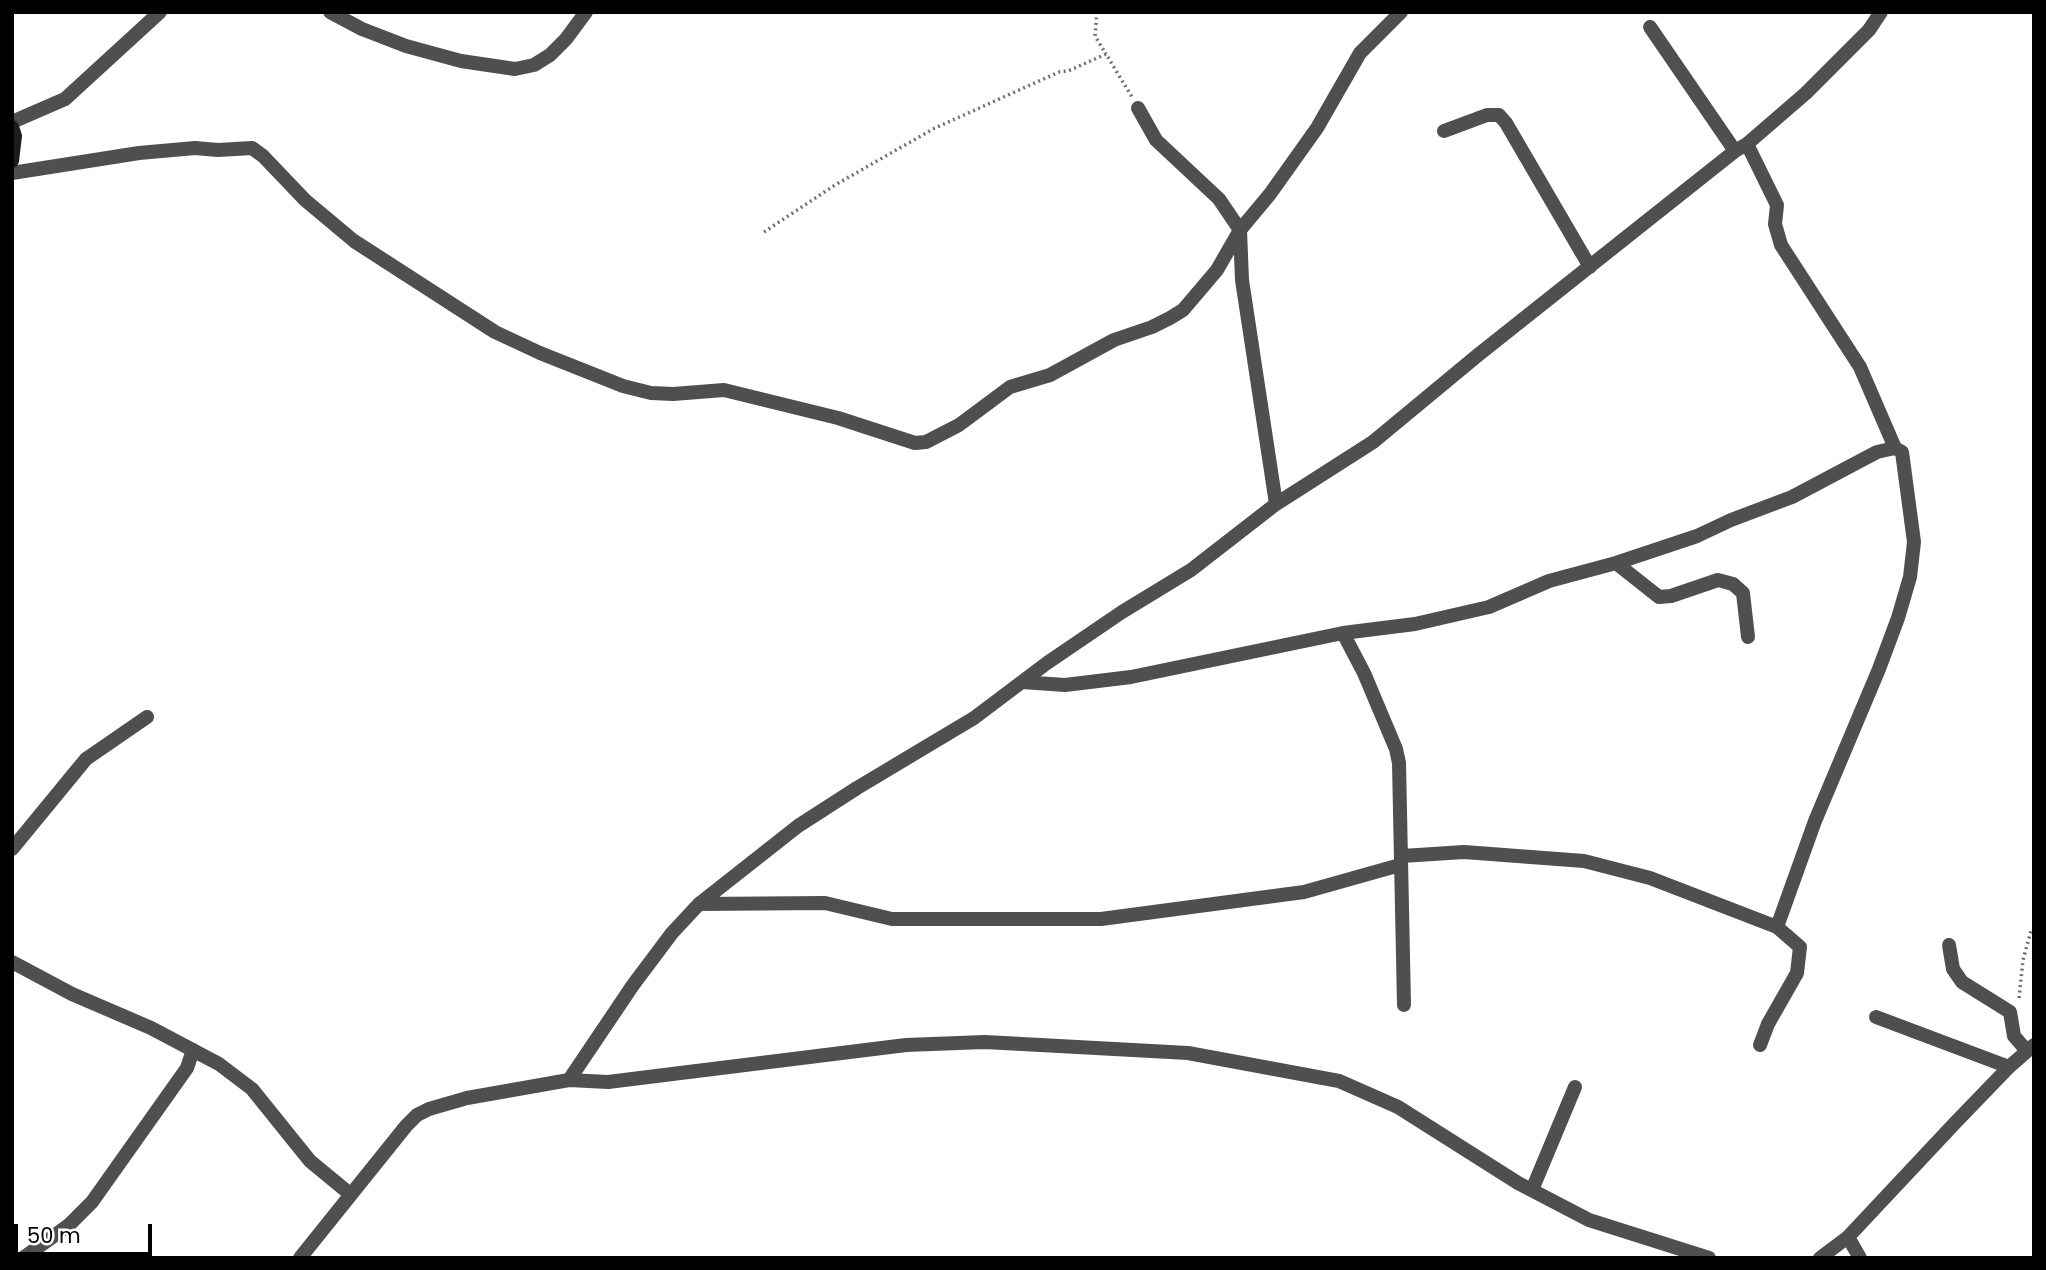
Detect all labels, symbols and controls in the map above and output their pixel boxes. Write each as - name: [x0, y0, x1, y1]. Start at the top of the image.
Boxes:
- scale bar: [18, 1210, 156, 1254]
- text: 50 m: [27, 1221, 81, 1250]

